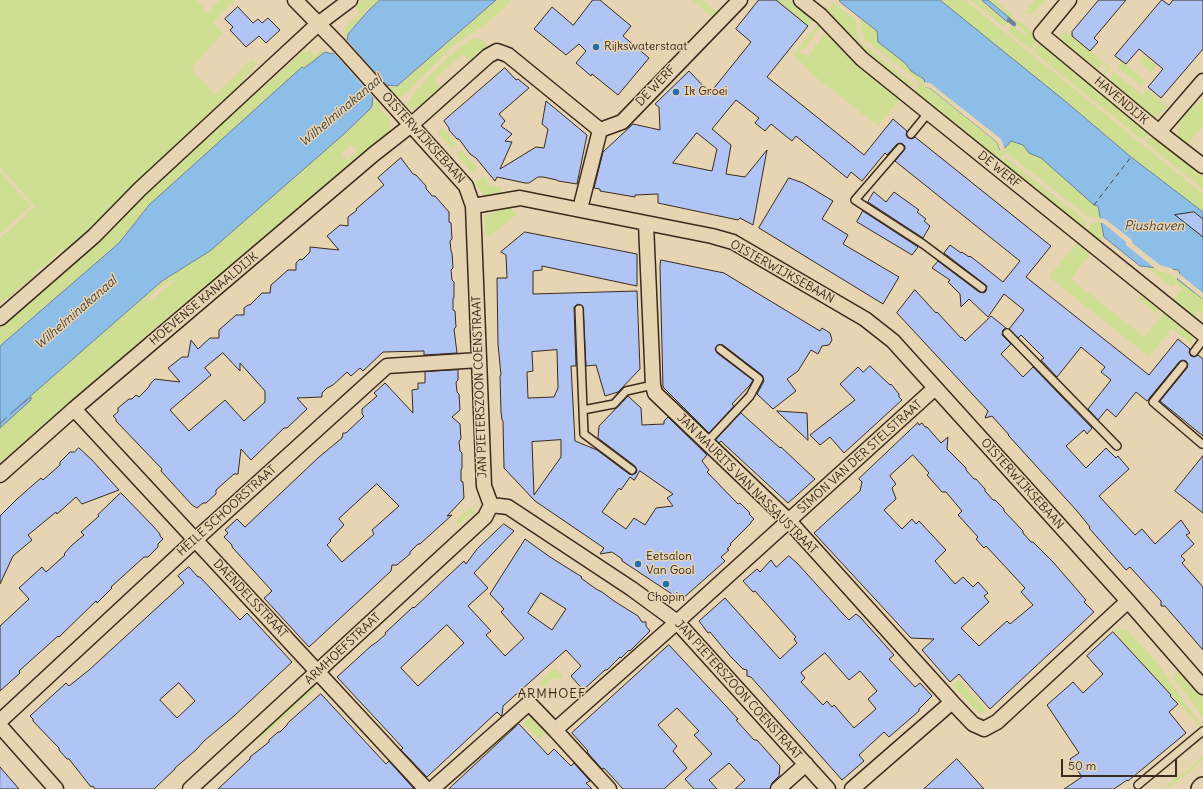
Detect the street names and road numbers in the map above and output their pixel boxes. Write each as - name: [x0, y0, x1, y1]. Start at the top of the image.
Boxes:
- street label: DE WERF: [633, 63, 679, 109]
- street label: HAVENDIJK: [1091, 74, 1151, 128]
- street label: OISTERWIJKSEBAAN: [378, 90, 468, 186]
- street label: DE WERF: [975, 148, 1023, 192]
- street label: OISTERWIJKSEBAAN: [727, 237, 837, 307]
- street label: HOEVENSE KANAALDIJK: [147, 249, 261, 349]
- street label: JAN PIETERSZOON COENSTRAAT: [470, 296, 490, 478]
- street label: SIMON VAN DER STELSTRAAT: [795, 397, 925, 517]
- street label: JAN MAURITS VAN NASSAUSTRAAT: [674, 411, 820, 557]
- street label: OISTERWIJKSEBAAN: [977, 436, 1067, 532]
- street label: HEILE SCHOORSTRAAT: [174, 463, 280, 559]
- street label: DAENDELSSTRAAT: [210, 557, 290, 641]
- street label: ARMHOEFSTRAAT: [302, 610, 384, 688]
- street label: JAN PIETERSZOON COENSTRAAT: [672, 617, 804, 763]

